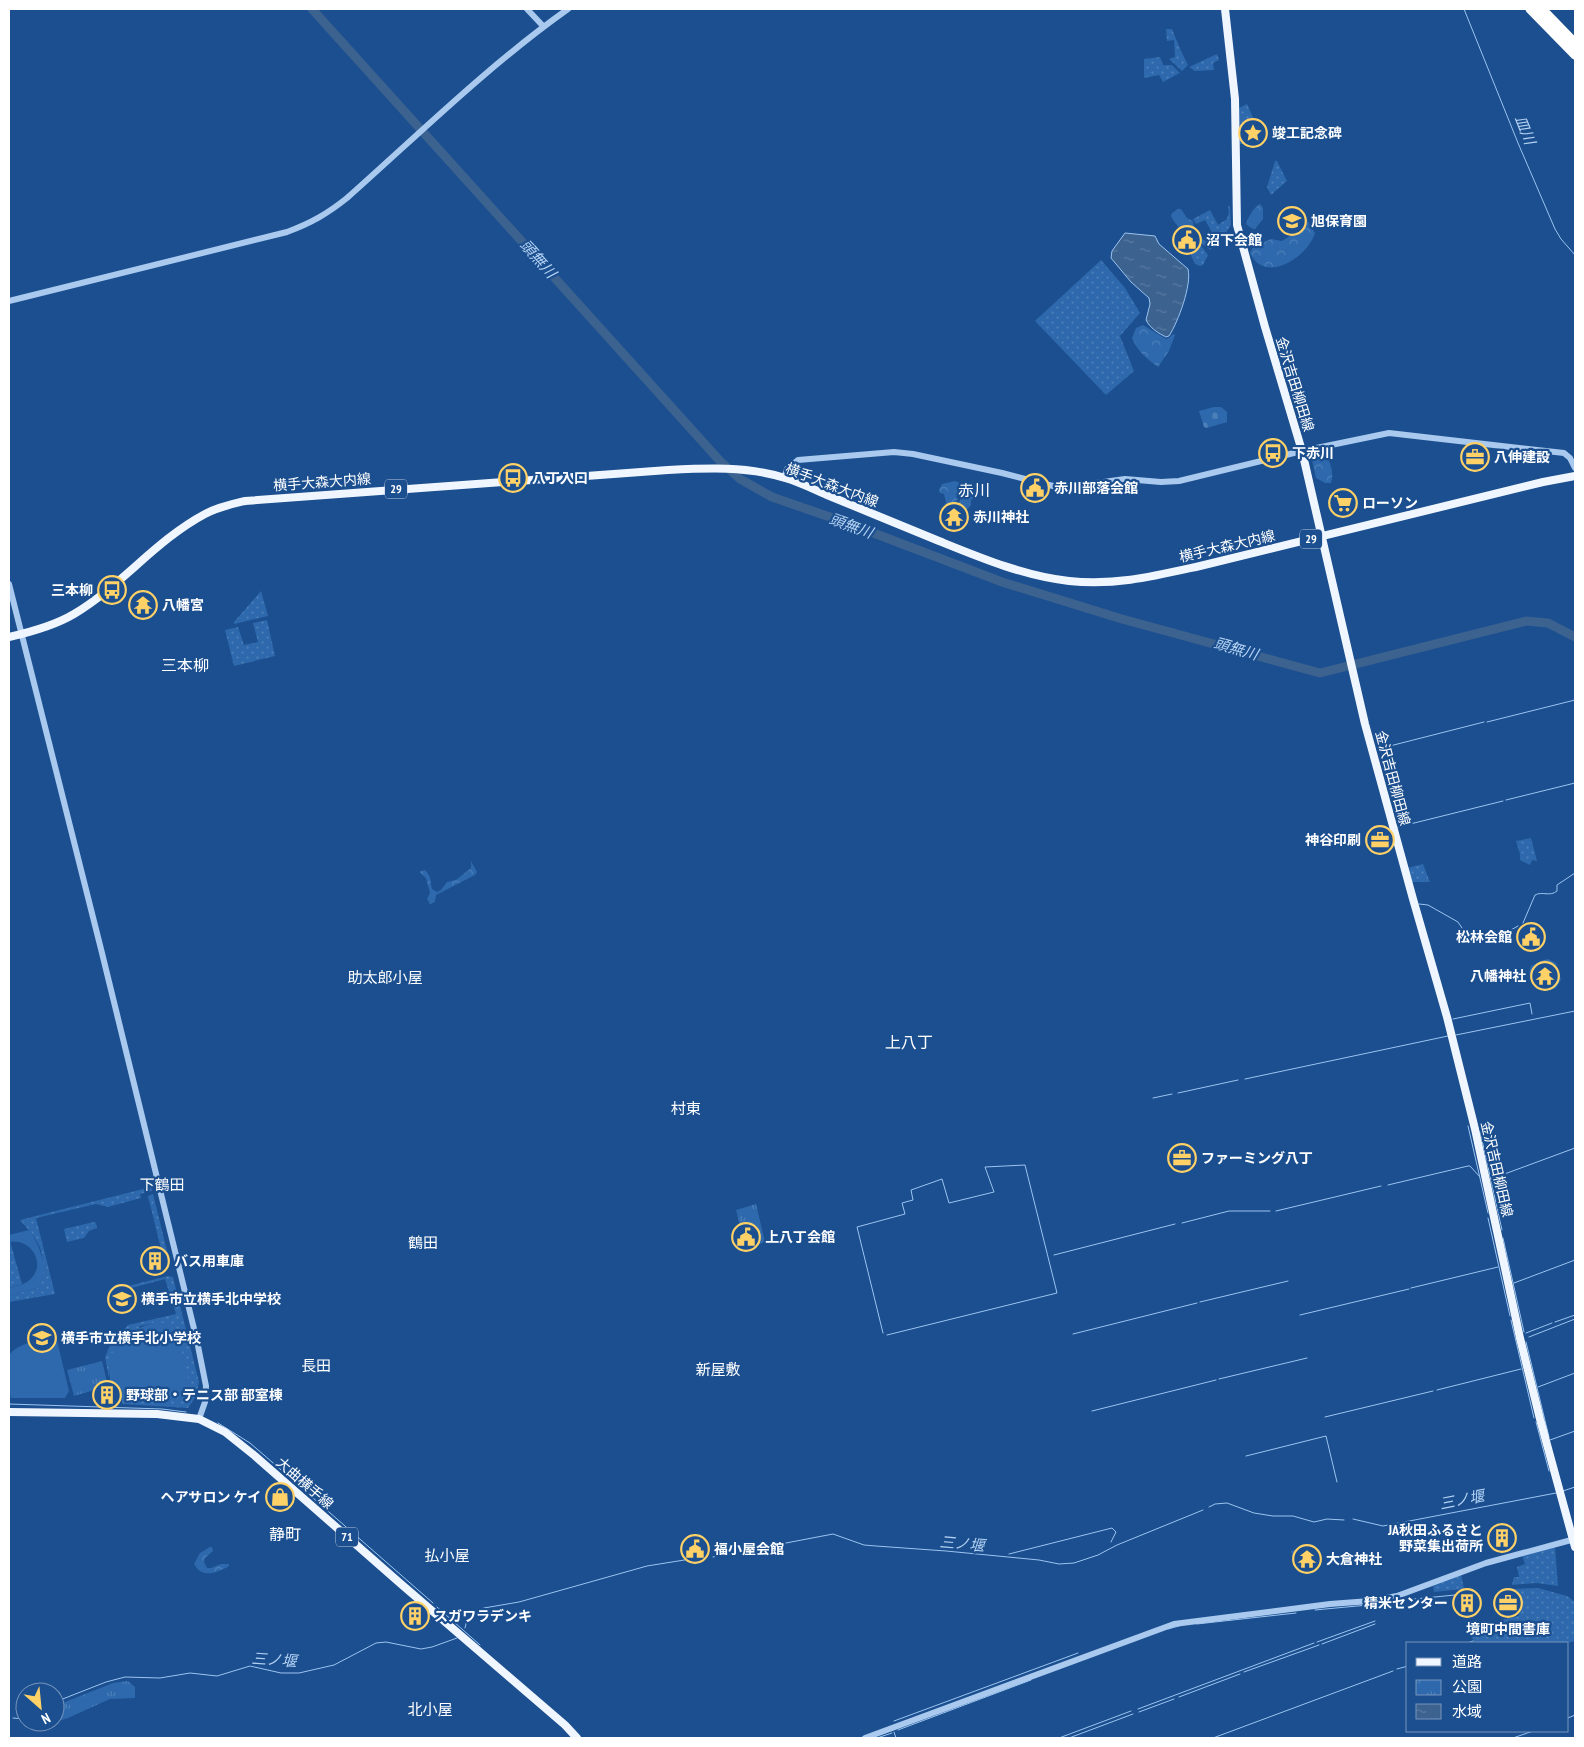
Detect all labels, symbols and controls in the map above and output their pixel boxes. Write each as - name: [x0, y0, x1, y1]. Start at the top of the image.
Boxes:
- water label: 皿川: [1511, 112, 1541, 149]
- place icon: 竣工記念碑: [1238, 118, 1268, 148]
- place label: 竣工記念碑: [1272, 124, 1342, 142]
- school or university icon: 旭保育園: [1277, 206, 1307, 236]
- place label: 旭保育園: [1311, 212, 1367, 230]
- public building icon: 沼下会館: [1172, 225, 1202, 255]
- place label: 沼下会館: [1206, 231, 1262, 249]
- water label: 頭無川: [516, 236, 562, 283]
- street label: 金沢吉田柳田線: [1272, 335, 1318, 433]
- bus stop icon: 下赤川: [1258, 438, 1288, 468]
- office icon: 八伸建設: [1460, 442, 1490, 472]
- place label: 下赤川: [1292, 444, 1334, 462]
- place label: 八伸建設: [1494, 448, 1550, 466]
- street label: 横手大森大内線: [783, 459, 881, 511]
- bus stop icon: 八丁入口: [498, 463, 528, 493]
- place label: 八丁入口: [532, 469, 588, 487]
- street label: 横手大森大内線: [272, 470, 372, 494]
- public building icon: 赤川部落会館: [1020, 473, 1050, 503]
- road number: 29: [385, 479, 407, 498]
- place label: 赤川部落会館: [1054, 479, 1138, 497]
- district label: 赤川: [958, 480, 990, 500]
- supermarket icon: ローソン: [1328, 488, 1358, 518]
- place label: ローソン: [1362, 494, 1418, 512]
- temple icon: 赤川神社: [939, 502, 969, 532]
- place label: 赤川神社: [973, 508, 1029, 526]
- water label: 頭無川: [827, 509, 877, 543]
- street label: 横手大森大内線: [1177, 526, 1277, 566]
- road number: 29: [1300, 530, 1322, 548]
- bus stop icon: 三本柳: [97, 575, 127, 605]
- place label: 三本柳: [51, 581, 93, 599]
- temple icon: 八幡宮: [128, 590, 158, 620]
- place label: 八幡宮: [162, 596, 204, 614]
- water label: 頭無川: [1212, 633, 1262, 664]
- district label: 三本柳: [161, 655, 209, 675]
- street label: 金沢吉田柳田線: [1372, 728, 1414, 828]
- office icon: 神谷印刷: [1365, 825, 1395, 855]
- place label: 神谷印刷: [1305, 831, 1361, 849]
- public building icon: 松林会館: [1516, 922, 1546, 952]
- place label: 松林会館: [1456, 928, 1512, 946]
- temple icon: 八幡神社: [1530, 961, 1560, 991]
- place label: 八幡神社: [1470, 967, 1526, 985]
- district label: 助太郎小屋: [347, 968, 423, 987]
- district label: 上八丁: [885, 1032, 933, 1052]
- district label: 村東: [671, 1099, 701, 1118]
- street label: 金沢吉田柳田線: [1477, 1119, 1517, 1219]
- office icon: ファーミング八丁: [1167, 1143, 1197, 1173]
- place label: ファーミング八丁: [1201, 1149, 1313, 1167]
- district label: 下鶴田: [139, 1175, 185, 1194]
- public building icon: 上八丁会館: [731, 1222, 761, 1252]
- place label: 上八丁会館: [765, 1228, 835, 1246]
- district label: 鶴田: [408, 1233, 438, 1252]
- building icon: バス用車庫: [140, 1246, 170, 1276]
- place label: バス用車庫: [174, 1252, 244, 1270]
- school or university icon: 横手市立横手北中学校: [107, 1284, 137, 1314]
- place label: 横手市立横手北中学校: [141, 1290, 281, 1308]
- school or university icon: 横手市立横手北小学校: [27, 1323, 57, 1353]
- place label: 横手市立横手北小学校: [61, 1329, 201, 1347]
- district label: 長田: [301, 1356, 331, 1375]
- district label: 新屋敷: [695, 1360, 741, 1379]
- building icon: 野球部・テニス部 部室棟: [92, 1380, 122, 1410]
- place label: 野球部・テニス部 部室棟: [126, 1386, 283, 1404]
- street label: 大曲横手線: [273, 1453, 337, 1513]
- shop icon: ヘアサロン ケイ: [265, 1482, 295, 1512]
- water label: 三ノ堰: [1438, 1485, 1489, 1513]
- place label: ヘアサロン ケイ: [160, 1488, 261, 1506]
- place label: JA秋田ふるさと 野菜集出荷所: [1387, 1521, 1483, 1555]
- building icon: JA秋田ふるさと 野菜集出荷所: [1487, 1523, 1517, 1553]
- district label: 静町: [269, 1524, 301, 1544]
- road number: 71: [336, 1528, 358, 1546]
- water label: 三ノ堰: [939, 1532, 988, 1555]
- public building icon: 福小屋会館: [680, 1534, 710, 1564]
- place label: 福小屋会館: [714, 1540, 784, 1558]
- temple icon: 大倉神社: [1292, 1544, 1322, 1574]
- district label: 払小屋: [424, 1546, 470, 1565]
- place label: 大倉神社: [1326, 1550, 1382, 1568]
- building icon: 精米センター: [1452, 1588, 1482, 1618]
- office icon: 境町中間書庫: [1493, 1588, 1523, 1618]
- place label: 精米センター: [1364, 1594, 1448, 1612]
- building icon: スガワラデンキ: [400, 1601, 430, 1631]
- place label: スガワラデンキ: [434, 1607, 532, 1625]
- place label: 境町中間書庫: [1466, 1620, 1550, 1638]
- legend: [1406, 1642, 1569, 1732]
- water label: 三ノ堰: [251, 1648, 300, 1671]
- text: 道路: [1452, 1652, 1482, 1671]
- text: 公園: [1452, 1677, 1482, 1696]
- north arrow: [15, 1682, 65, 1732]
- district label: 北小屋: [407, 1700, 453, 1719]
- text: 水域: [1452, 1702, 1482, 1721]
- text: N: [38, 1709, 53, 1728]

